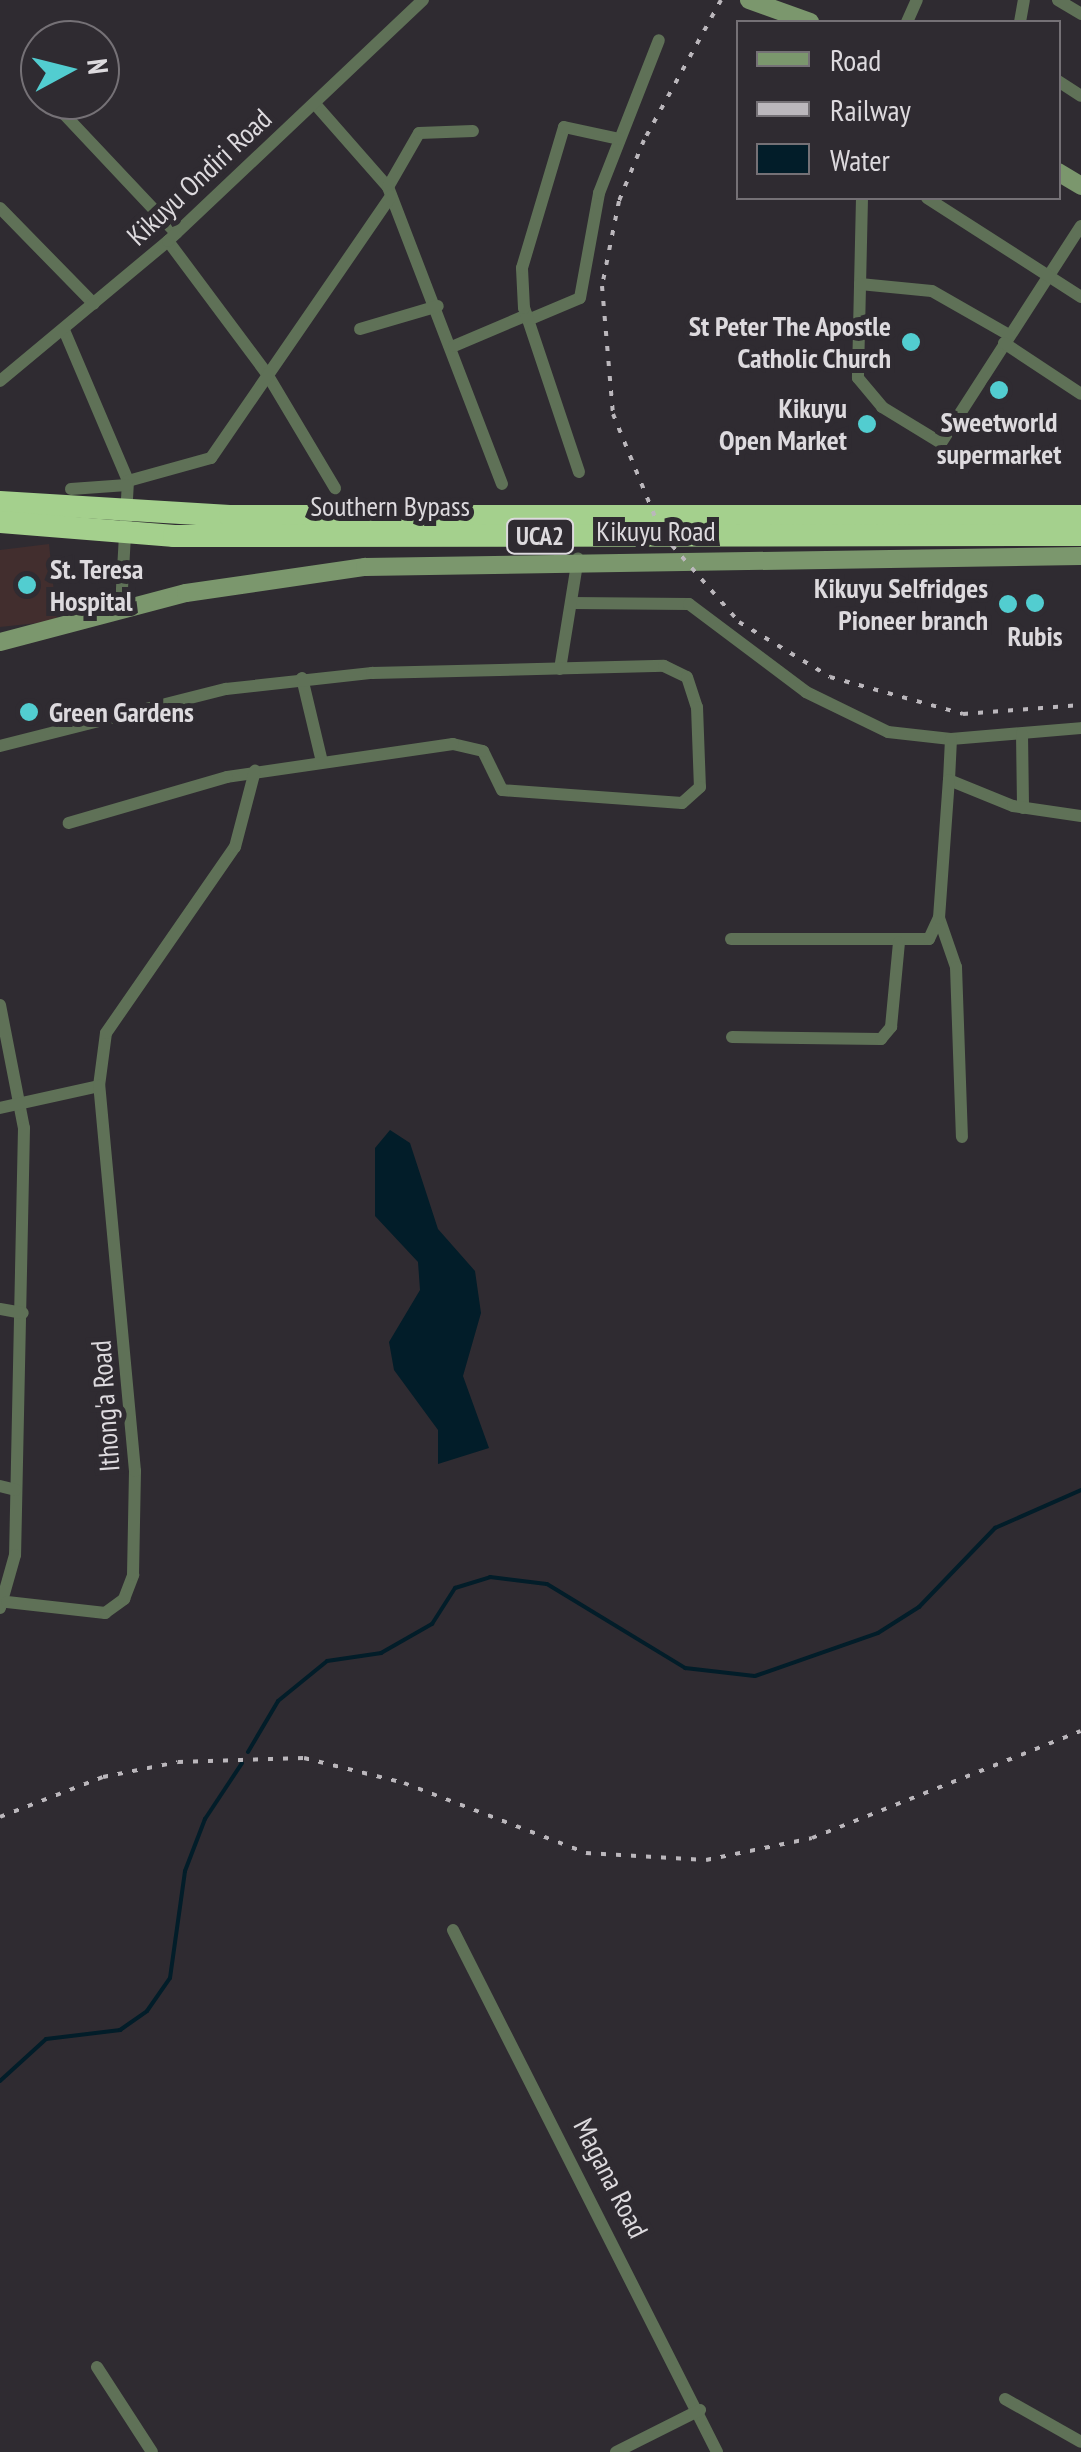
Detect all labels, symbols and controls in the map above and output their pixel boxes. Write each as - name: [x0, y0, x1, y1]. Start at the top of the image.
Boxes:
- north arrow: [20, 20, 120, 120]
- legend: [736, 20, 1061, 200]
- text: Road: [830, 40, 881, 79]
- text: N: [79, 57, 118, 76]
- text: Railway: [830, 90, 911, 129]
- street label: Kikuyu Ondiri Road: [120, 102, 278, 252]
- text: Water: [830, 140, 890, 179]
- place label: St Peter The Apostle Catholic Church: [687, 309, 891, 375]
- marker: St Peter The Apostle Catholic Church: [900, 331, 922, 353]
- marker: Sweetworld supermarket: [988, 379, 1010, 401]
- place label: Kikuyu Open Market: [719, 391, 847, 457]
- place label: Sweetworld supermarket: [937, 405, 1061, 471]
- marker: Kikuyu Open Market: [856, 413, 878, 435]
- street label: Southern Bypass: [310, 489, 470, 523]
- street label: Kikuyu Road: [596, 514, 716, 548]
- road number: UCA2: [505, 516, 575, 556]
- place label: St. Teresa Hospital: [50, 552, 146, 618]
- place label: Kikuyu Selfridges Pioneer branch: [814, 571, 988, 637]
- marker: St. Teresa Hospital: [14, 572, 40, 598]
- marker: Rubis: [1024, 592, 1046, 614]
- marker: Kikuyu Selfridges Pioneer branch: [997, 593, 1019, 615]
- place label: Rubis: [1007, 619, 1063, 653]
- place label: Green Gardens: [49, 695, 194, 729]
- marker: Green Gardens: [18, 701, 40, 723]
- street label: Ithong'a Road: [84, 1339, 126, 1473]
- street label: Magana Road: [567, 2113, 655, 2243]

